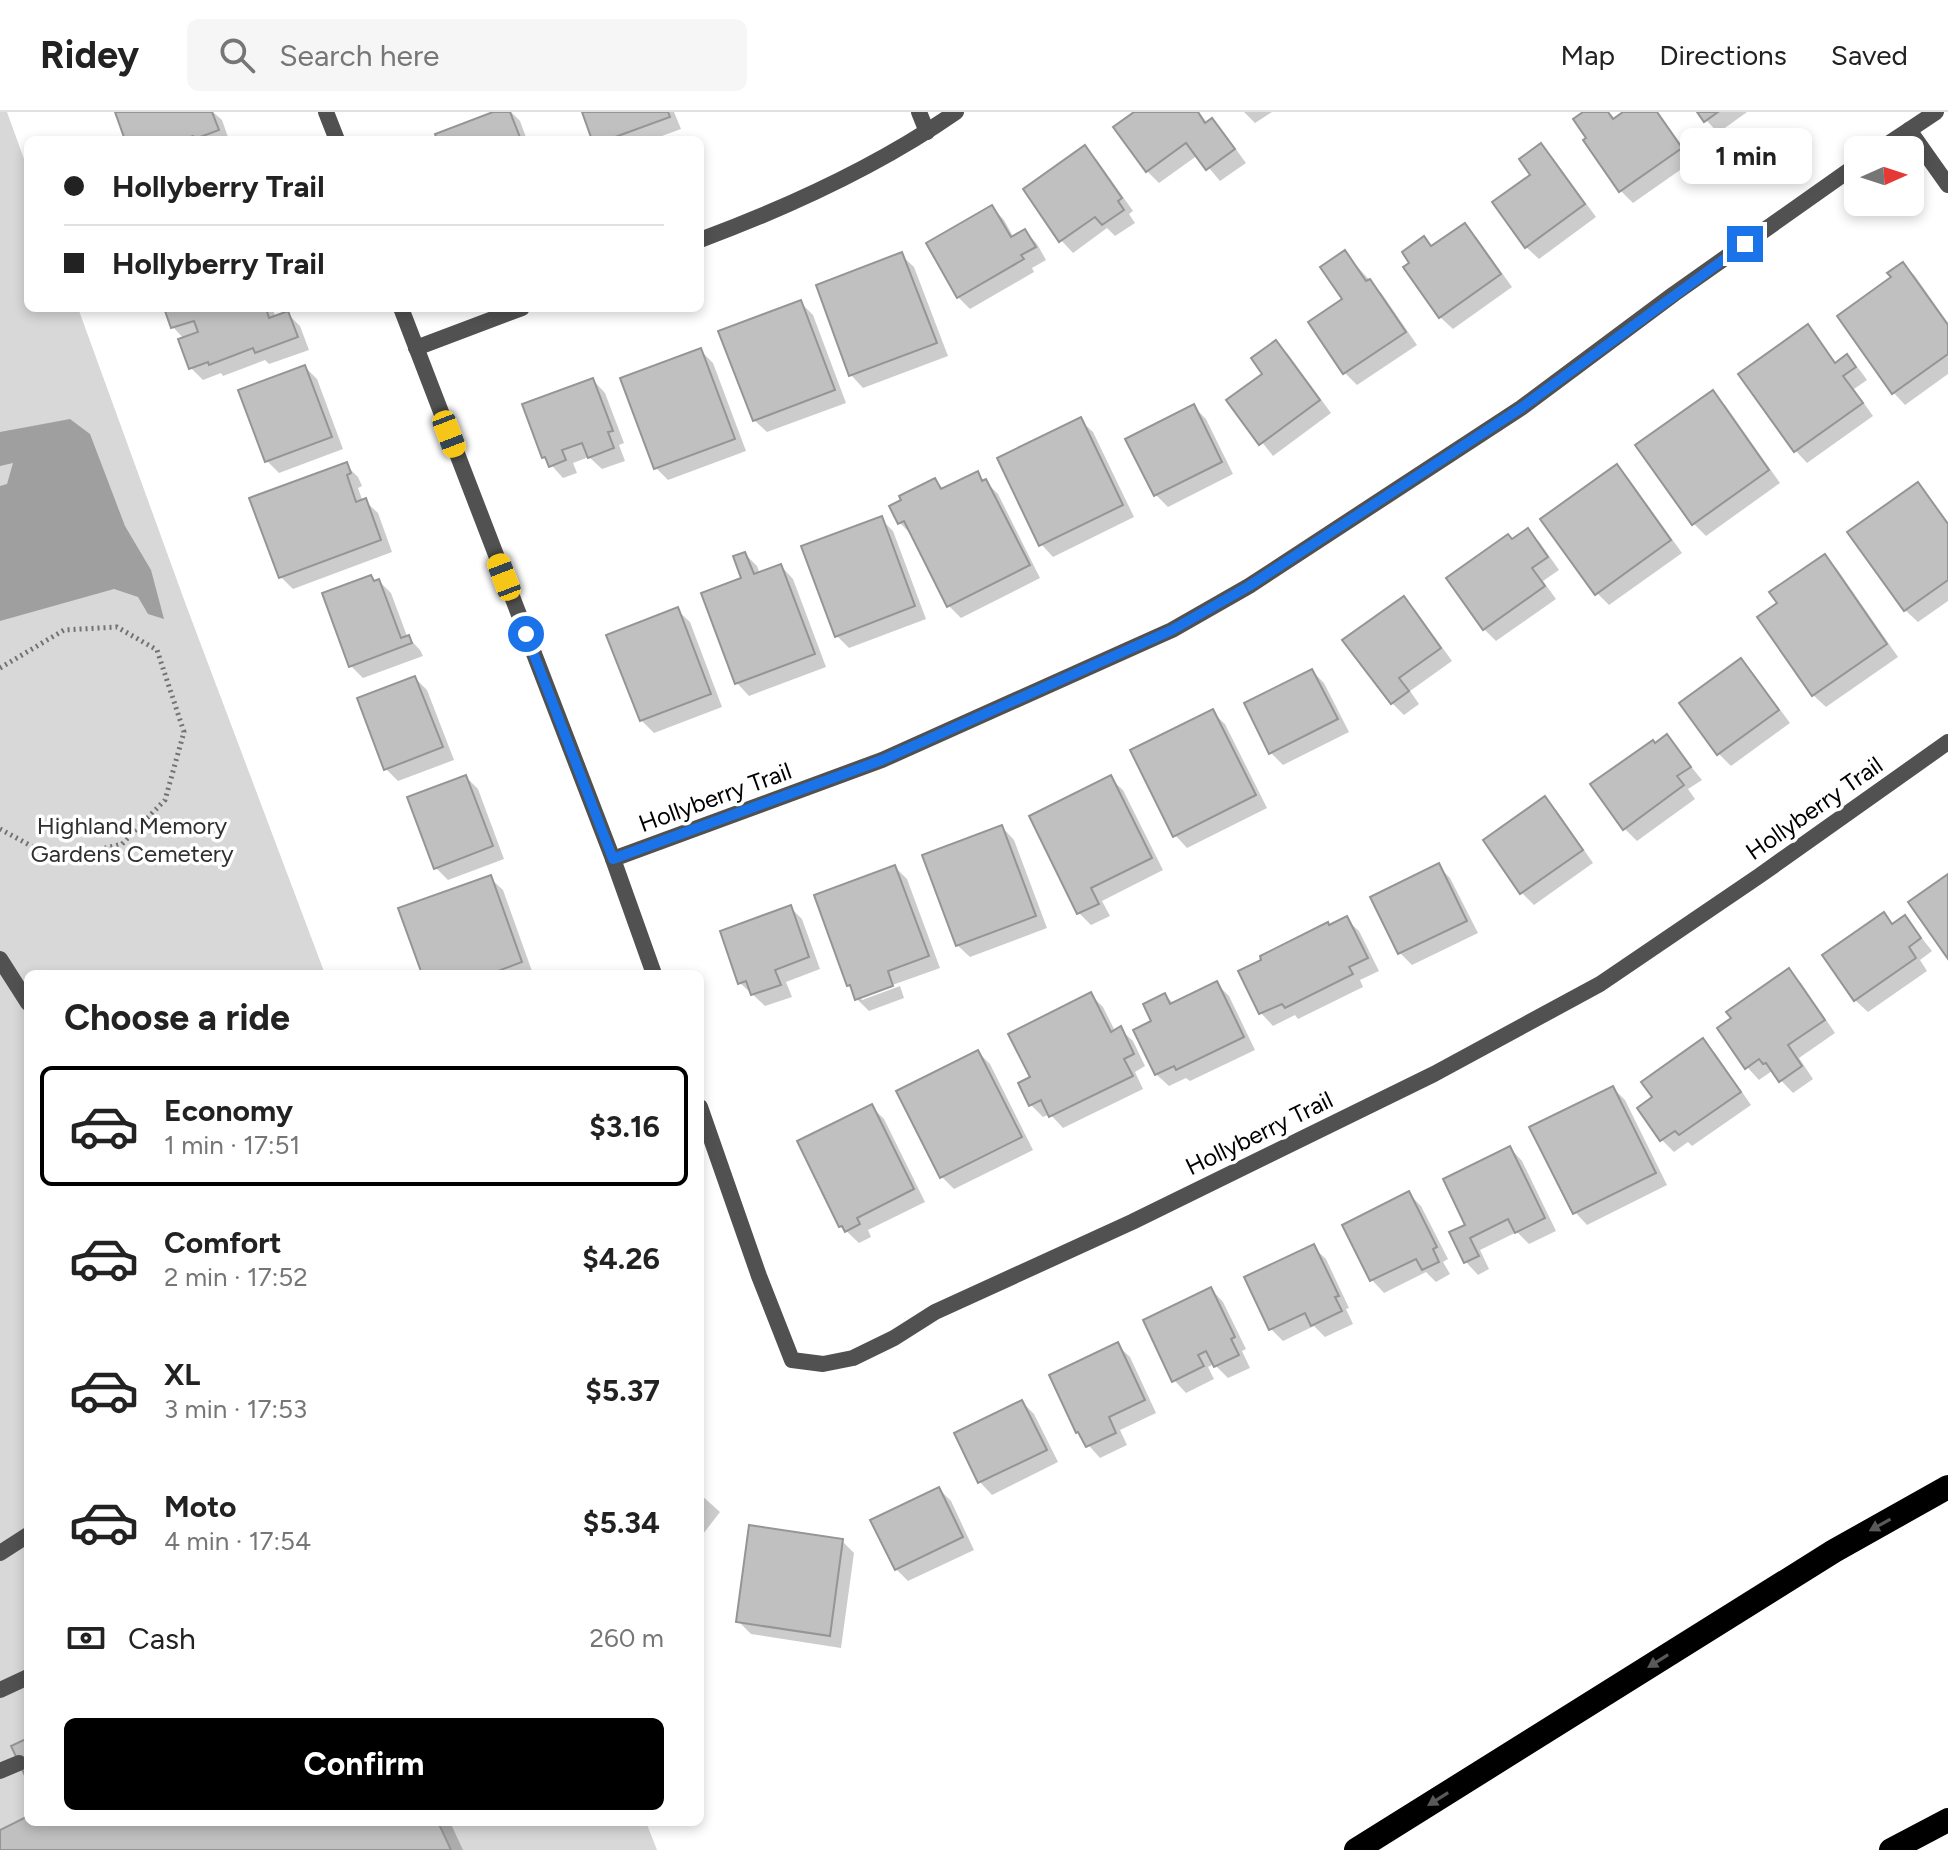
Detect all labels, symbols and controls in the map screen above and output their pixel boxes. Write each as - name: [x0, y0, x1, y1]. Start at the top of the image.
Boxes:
- search box: [187, 19, 747, 91]
- text: Ridey: [40, 32, 139, 78]
- icon: search: [215, 33, 259, 77]
- text: Search here: [279, 37, 439, 74]
- text: Map: [1561, 38, 1615, 72]
- text: Directions: [1659, 38, 1787, 72]
- text: Saved: [1831, 38, 1908, 72]
- callout: 1 min: [1679, 128, 1811, 184]
- north arrow: [1844, 136, 1924, 216]
- map controls: [1844, 136, 1924, 216]
- text: 1 min: [1715, 140, 1777, 172]
- text: Hollyberry Trail: [112, 168, 325, 205]
- route end: [1727, 226, 1763, 262]
- text: Hollyberry Trail: [112, 245, 325, 282]
- car: [429, 407, 469, 461]
- car: [484, 550, 524, 604]
- route start: [508, 616, 544, 652]
- street label: Hollyberry Trail: [1740, 750, 1888, 866]
- street label: Hollyberry Trail: [635, 756, 795, 838]
- park label: Highland Memory Gardens Cemetery: [30, 811, 234, 868]
- text: Choose a ride: [64, 996, 290, 1039]
- street label: Hollyberry Trail: [1181, 1085, 1337, 1181]
- icon: car: [68, 1090, 140, 1162]
- text: Economy: [164, 1092, 293, 1129]
- text: $3.16: [589, 1108, 660, 1145]
- text: 1 min · 17:51: [164, 1129, 300, 1161]
- icon: car: [68, 1222, 140, 1294]
- text: Comfort: [164, 1224, 282, 1261]
- text: $4.26: [582, 1240, 660, 1277]
- text: 2 min · 17:52: [164, 1261, 308, 1293]
- icon: car: [68, 1354, 140, 1426]
- text: XL: [164, 1356, 200, 1393]
- text: $5.37: [585, 1372, 660, 1409]
- text: 3 min · 17:53: [164, 1393, 307, 1425]
- icon: car: [68, 1486, 140, 1558]
- text: Moto: [164, 1488, 236, 1525]
- text: $5.34: [583, 1504, 660, 1541]
- one-way arrow: [1869, 1518, 1891, 1532]
- text: 4 min · 17:54: [164, 1525, 311, 1557]
- icon: cash: [64, 1616, 108, 1660]
- text: Cash: [128, 1620, 196, 1657]
- text: 260 m: [590, 1622, 664, 1654]
- one-way arrow: [1647, 1653, 1669, 1667]
- button: Confirm: [64, 1718, 664, 1810]
- one-way arrow: [1427, 1791, 1448, 1806]

